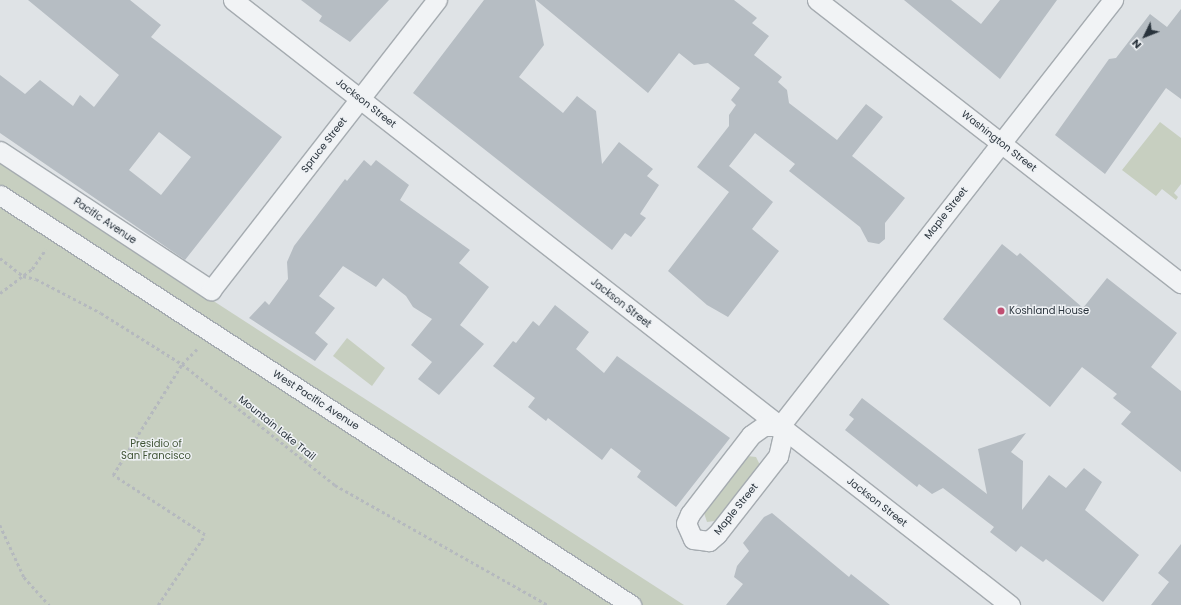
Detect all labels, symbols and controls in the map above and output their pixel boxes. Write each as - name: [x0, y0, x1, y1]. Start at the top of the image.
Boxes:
- north arrow: [1125, 16, 1165, 56]
- text: N: [1128, 36, 1145, 53]
- street label: Jackson Street: [333, 76, 399, 130]
- street label: Washington Street: [959, 108, 1039, 174]
- street label: Spruce Street: [299, 115, 349, 175]
- street label: Maple Street: [922, 185, 970, 241]
- street label: Pacific Avenue: [71, 196, 139, 246]
- street label: Jackson Street: [588, 276, 654, 330]
- place label: Koshland House: [1009, 305, 1089, 317]
- marker: Koshland House: [996, 306, 1006, 316]
- street label: West Pacific Avenue: [271, 368, 361, 432]
- street label: Mountain Lake Trail: [236, 393, 318, 463]
- park label: Presidio of San Francisco: [121, 437, 191, 460]
- street label: Jackson Street: [844, 475, 910, 529]
- street label: Maple Street: [712, 481, 760, 537]

